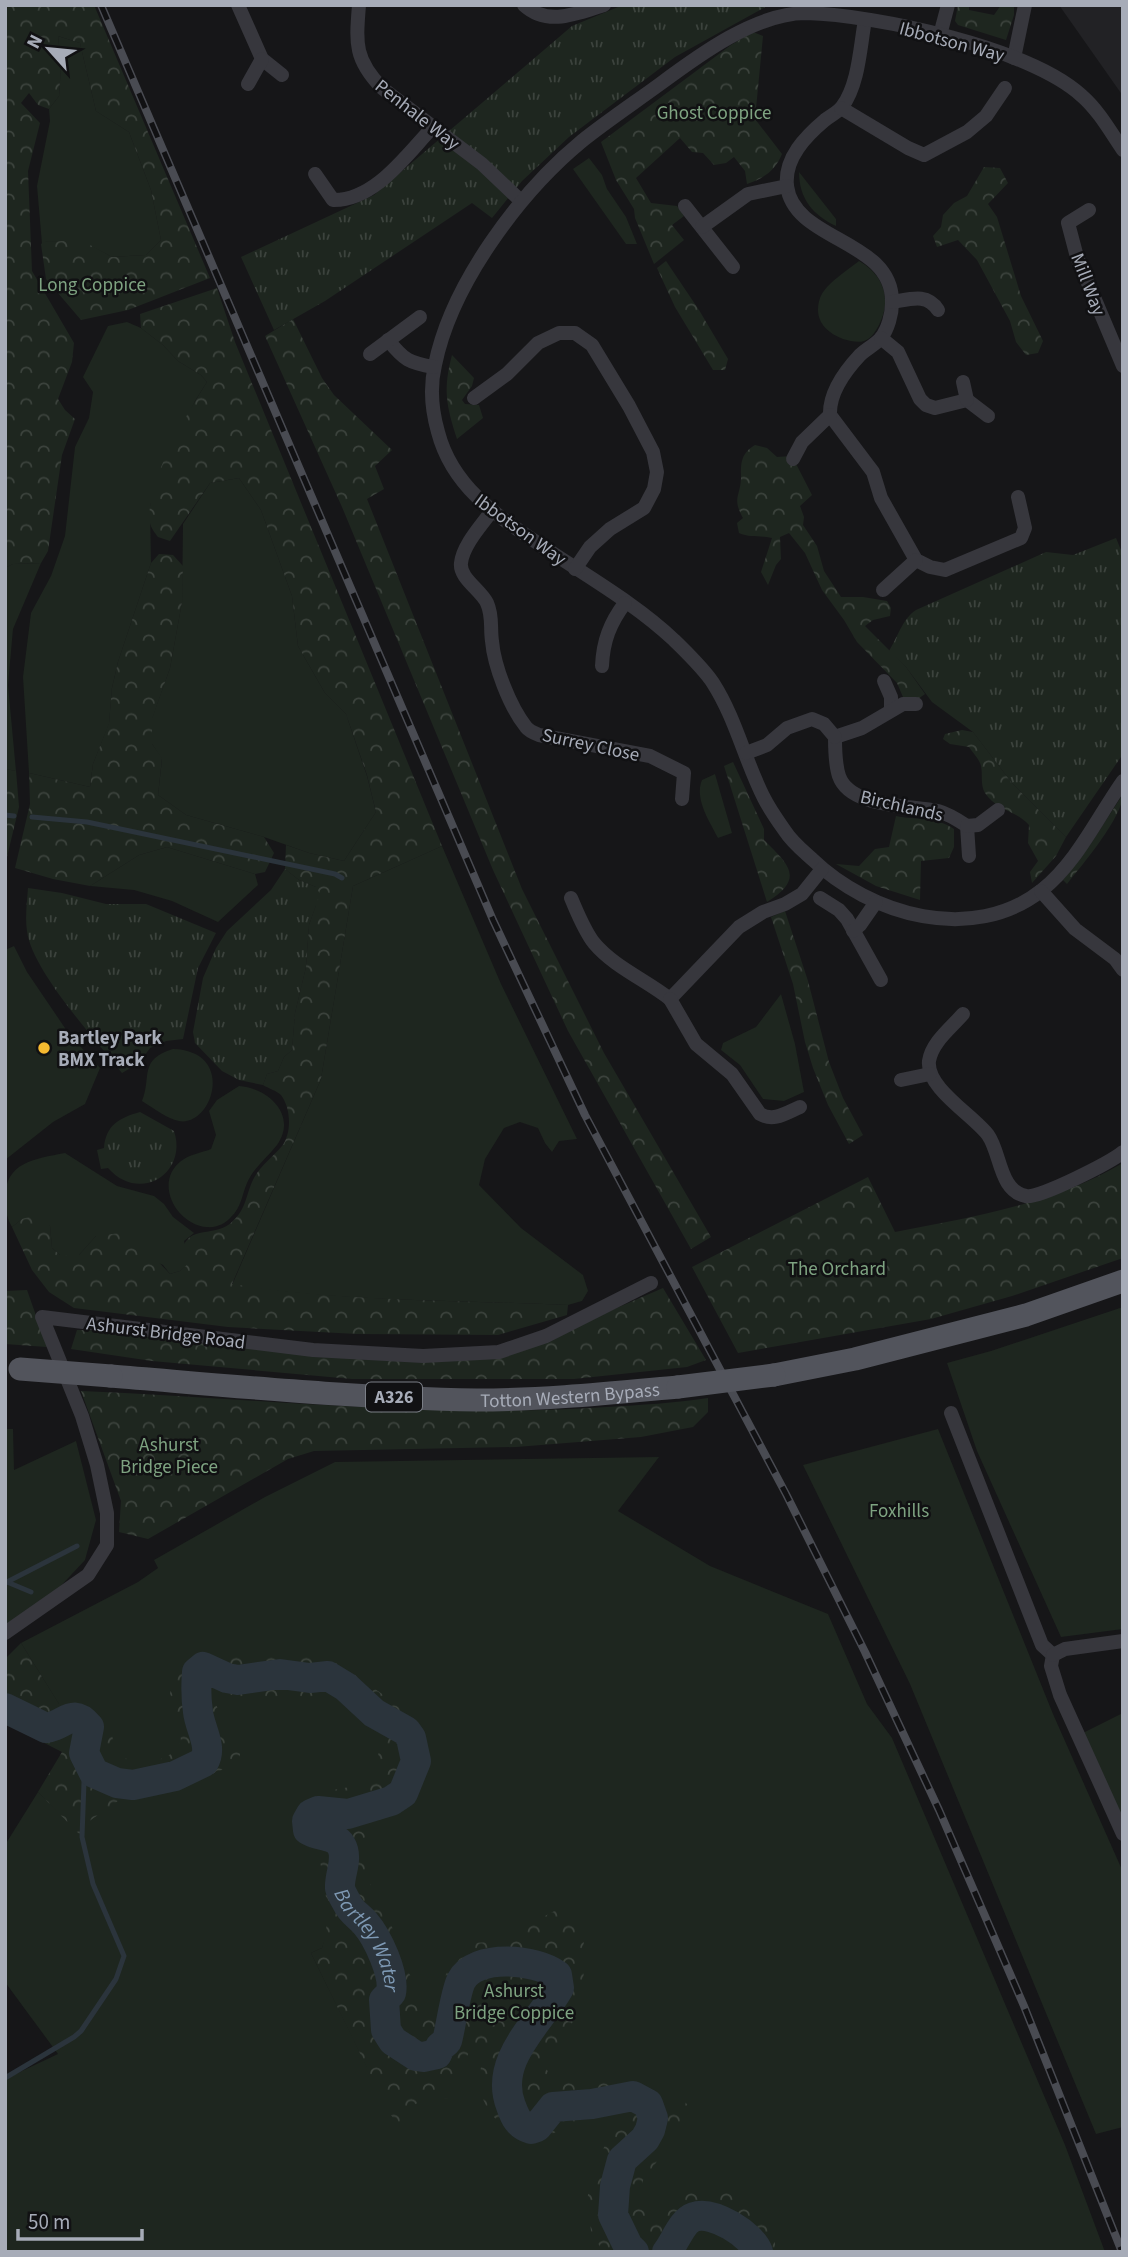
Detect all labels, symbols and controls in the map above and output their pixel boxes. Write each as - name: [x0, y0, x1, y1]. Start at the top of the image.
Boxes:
- north arrow: [14, 14, 84, 84]
- street label: Ibbotson Way: [896, 15, 1007, 69]
- text: N: [20, 30, 50, 54]
- street label: Penhale Way: [369, 73, 465, 157]
- park label: Ghost Coppice: [657, 100, 771, 127]
- street label: Mill Way: [1063, 249, 1112, 320]
- park label: Long Coppice: [38, 272, 146, 299]
- street label: Ibbotson Way: [469, 488, 572, 573]
- street label: Surrey Close: [539, 722, 642, 769]
- street label: Birchlands: [857, 784, 946, 829]
- place label: Bartley Park BMX Track: [58, 1025, 162, 1074]
- marker: Bartley Park BMX Track: [36, 1040, 52, 1056]
- park label: The Orchard: [788, 1256, 886, 1283]
- street label: Ashurst Bridge Road: [85, 1310, 247, 1357]
- street label: Totton Western Bypass: [480, 1377, 661, 1415]
- road number: A326: [366, 1382, 422, 1412]
- park label: Ashurst Bridge Piece: [120, 1432, 218, 1481]
- park label: Foxhills: [869, 1498, 929, 1525]
- water label: Bartley Water: [327, 1883, 407, 1993]
- park label: Ashurst Bridge Coppice: [454, 1978, 574, 2027]
- scale bar: [18, 2198, 142, 2242]
- text: 50 m: [28, 2207, 70, 2237]

